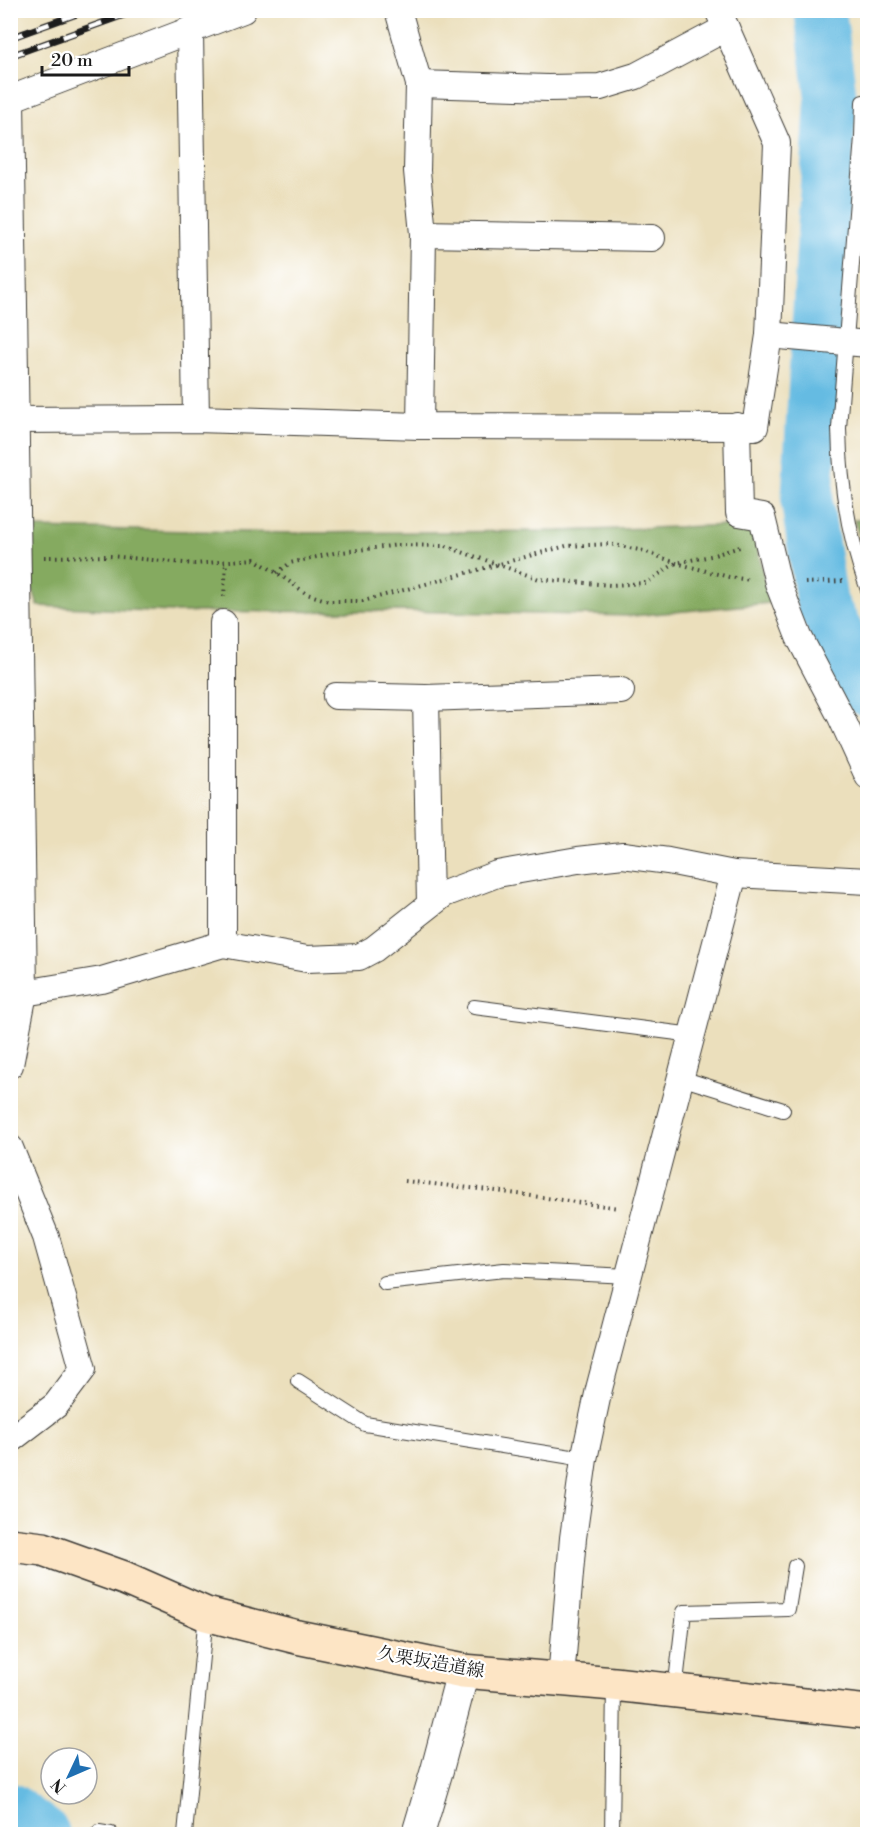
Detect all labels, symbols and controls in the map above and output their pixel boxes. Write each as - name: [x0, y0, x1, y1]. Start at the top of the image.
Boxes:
- scale bar: [42, 39, 129, 77]
- text: 20 m: [51, 49, 93, 72]
- street label: 久栗坂造道線: [376, 1642, 486, 1683]
- north arrow: [39, 1746, 99, 1806]
- text: N: [47, 1774, 71, 1797]

